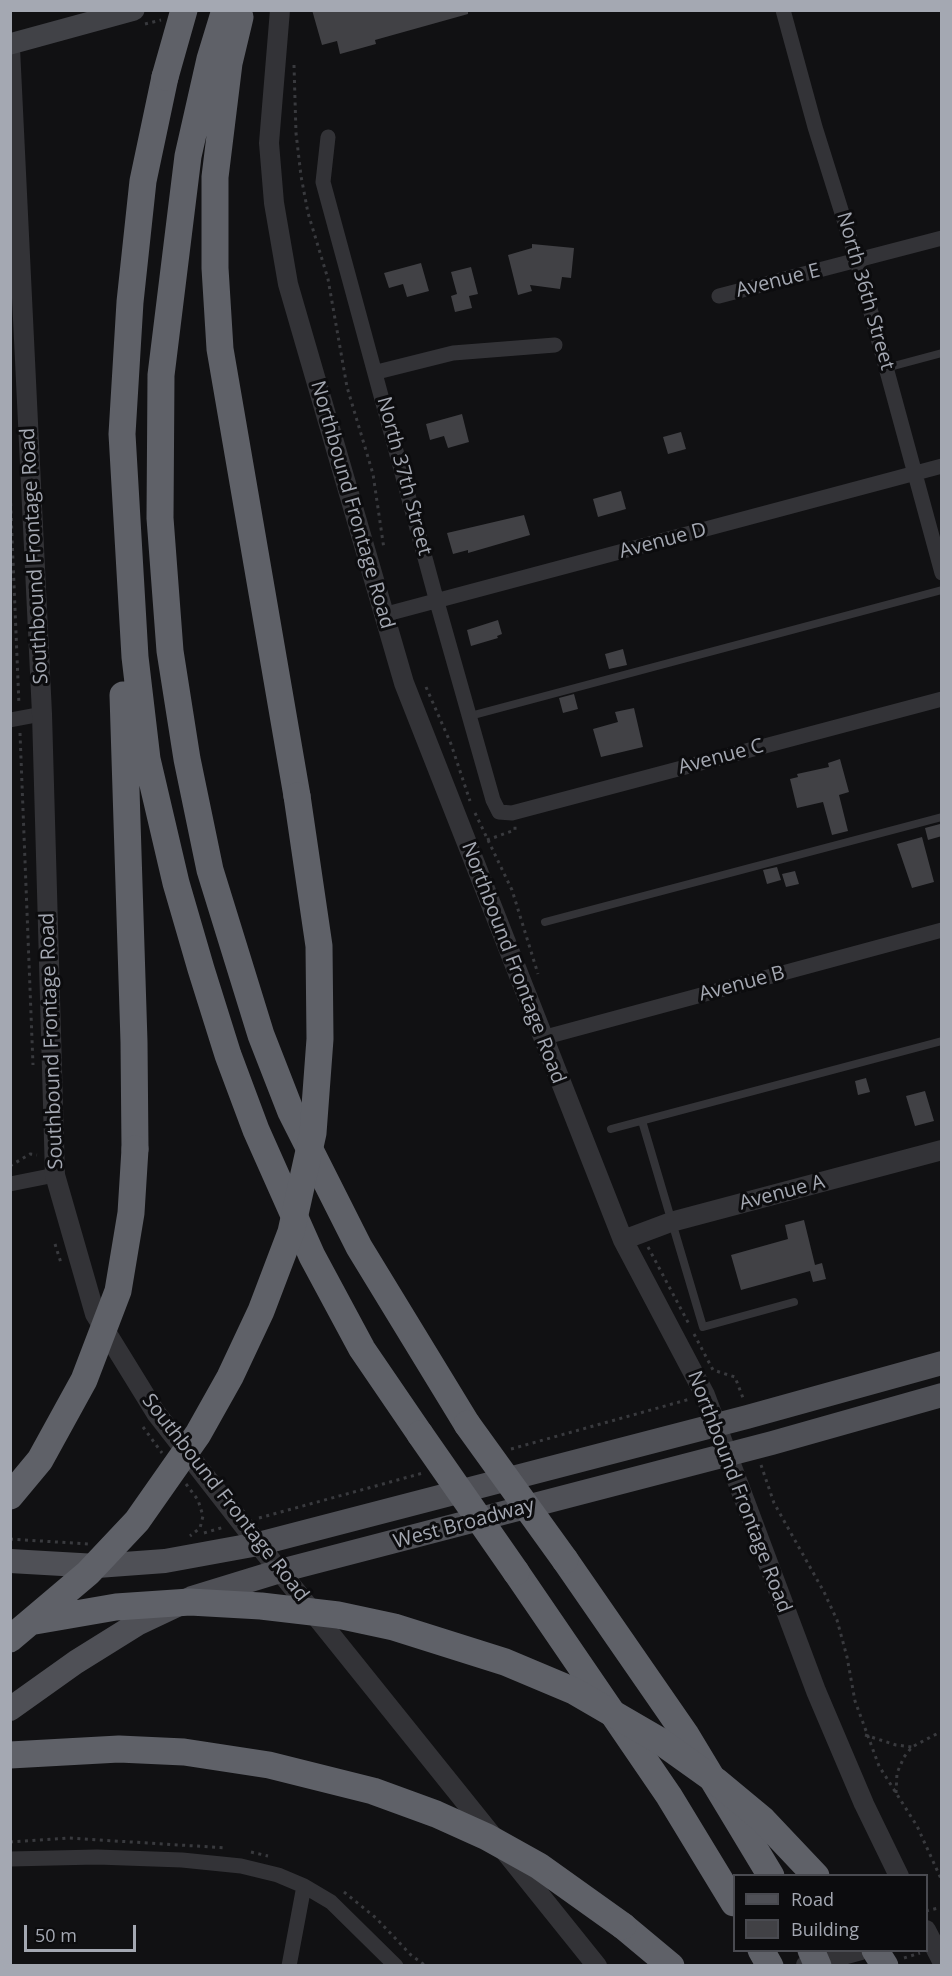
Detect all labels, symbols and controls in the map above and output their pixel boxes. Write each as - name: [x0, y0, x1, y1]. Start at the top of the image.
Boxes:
- street label: North 36th Street: [831, 209, 899, 373]
- street label: Avenue E: [733, 259, 823, 303]
- street label: Northbound Frontage Road: [305, 378, 399, 632]
- street label: North 37th Street: [371, 394, 437, 558]
- street label: Southbound Frontage Road: [16, 427, 54, 685]
- street label: Avenue D: [617, 518, 709, 564]
- street label: Avenue C: [676, 734, 766, 780]
- street label: Northbound Frontage Road: [456, 839, 570, 1087]
- street label: Southbound Frontage Road: [36, 912, 68, 1170]
- street label: Avenue B: [697, 961, 787, 1007]
- street label: Avenue A: [737, 1170, 827, 1216]
- street label: Northbound Frontage Road: [682, 1368, 796, 1616]
- street label: Southbound Frontage Road: [136, 1389, 314, 1607]
- street label: West Broadway: [391, 1494, 537, 1554]
- legend: [733, 1874, 928, 1952]
- text: Road: [791, 1887, 834, 1911]
- scale bar: [27, 1913, 140, 1951]
- text: Building: [791, 1917, 859, 1941]
- text: 50 m: [35, 1923, 77, 1947]

